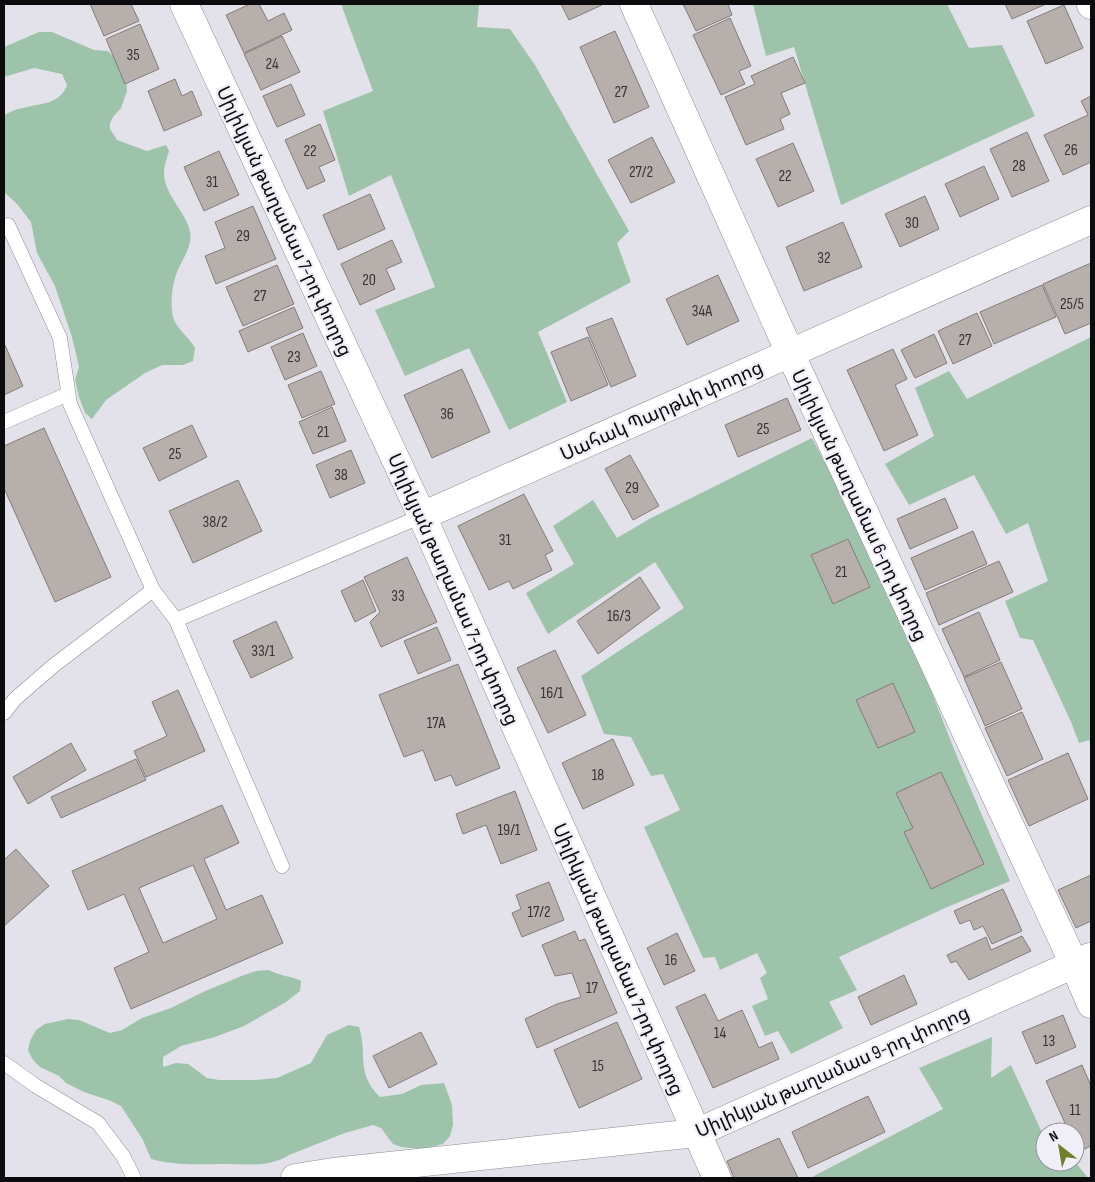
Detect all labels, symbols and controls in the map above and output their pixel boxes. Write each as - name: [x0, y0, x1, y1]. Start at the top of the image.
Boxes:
- house number: 35: [126, 46, 140, 65]
- house number: 24: [265, 55, 279, 74]
- street label: Սիլիկյան թաղամաս 7-րդ փողոց: [211, 83, 356, 360]
- house number: 27: [614, 83, 628, 102]
- house number: 26: [1064, 141, 1078, 160]
- house number: 22: [303, 142, 317, 161]
- house number: 28: [1012, 157, 1026, 176]
- house number: 27/2: [629, 163, 653, 182]
- house number: 22: [778, 167, 792, 186]
- house number: 31: [206, 173, 219, 192]
- house number: 30: [905, 214, 919, 233]
- house number: 29: [236, 227, 250, 246]
- house number: 32: [817, 249, 831, 268]
- house number: 20: [362, 271, 376, 290]
- house number: 27: [253, 287, 267, 306]
- house number: 25/5: [1060, 295, 1084, 314]
- house number: 34А: [692, 302, 712, 321]
- house number: 27: [958, 331, 972, 350]
- house number: 23: [287, 348, 301, 367]
- street label: Սահակ Պարթևի փողոց: [557, 356, 766, 466]
- street label: Սիլիկյան թաղամաս 6-րդ փողոց: [785, 366, 932, 645]
- house number: 36: [440, 405, 454, 424]
- house number: 25: [756, 420, 770, 439]
- house number: 21: [317, 423, 330, 442]
- house number: 25: [168, 445, 182, 464]
- street label: Սիլիկյան թաղամաս 7-րդ փողոց: [382, 450, 523, 729]
- house number: 38: [334, 466, 348, 485]
- house number: 29: [625, 479, 639, 498]
- house number: 38/2: [203, 513, 227, 532]
- house number: 31: [499, 531, 512, 550]
- house number: 21: [835, 563, 848, 582]
- house number: 33: [391, 587, 405, 606]
- house number: 16/3: [607, 607, 631, 626]
- house number: 33/1: [251, 642, 275, 661]
- house number: 16/1: [541, 684, 564, 703]
- house number: 17А: [427, 714, 445, 733]
- house number: 18: [592, 766, 604, 785]
- street label: Սիլիկյան թաղամաս 7-րդ փողոց: [547, 820, 688, 1099]
- house number: 19/1: [498, 821, 521, 840]
- house number: 17/2: [527, 903, 551, 922]
- house number: 16: [665, 951, 677, 970]
- house number: 17: [586, 979, 599, 998]
- street label: Սիլիկյան թաղամաս 9-րդ փողոց: [692, 1001, 973, 1143]
- house number: 14: [714, 1024, 726, 1043]
- house number: 13: [1043, 1032, 1055, 1051]
- house number: 15: [592, 1057, 604, 1076]
- house number: 11: [1069, 1101, 1081, 1120]
- north arrow: [1035, 1122, 1085, 1172]
- text: N: [1046, 1127, 1061, 1145]

